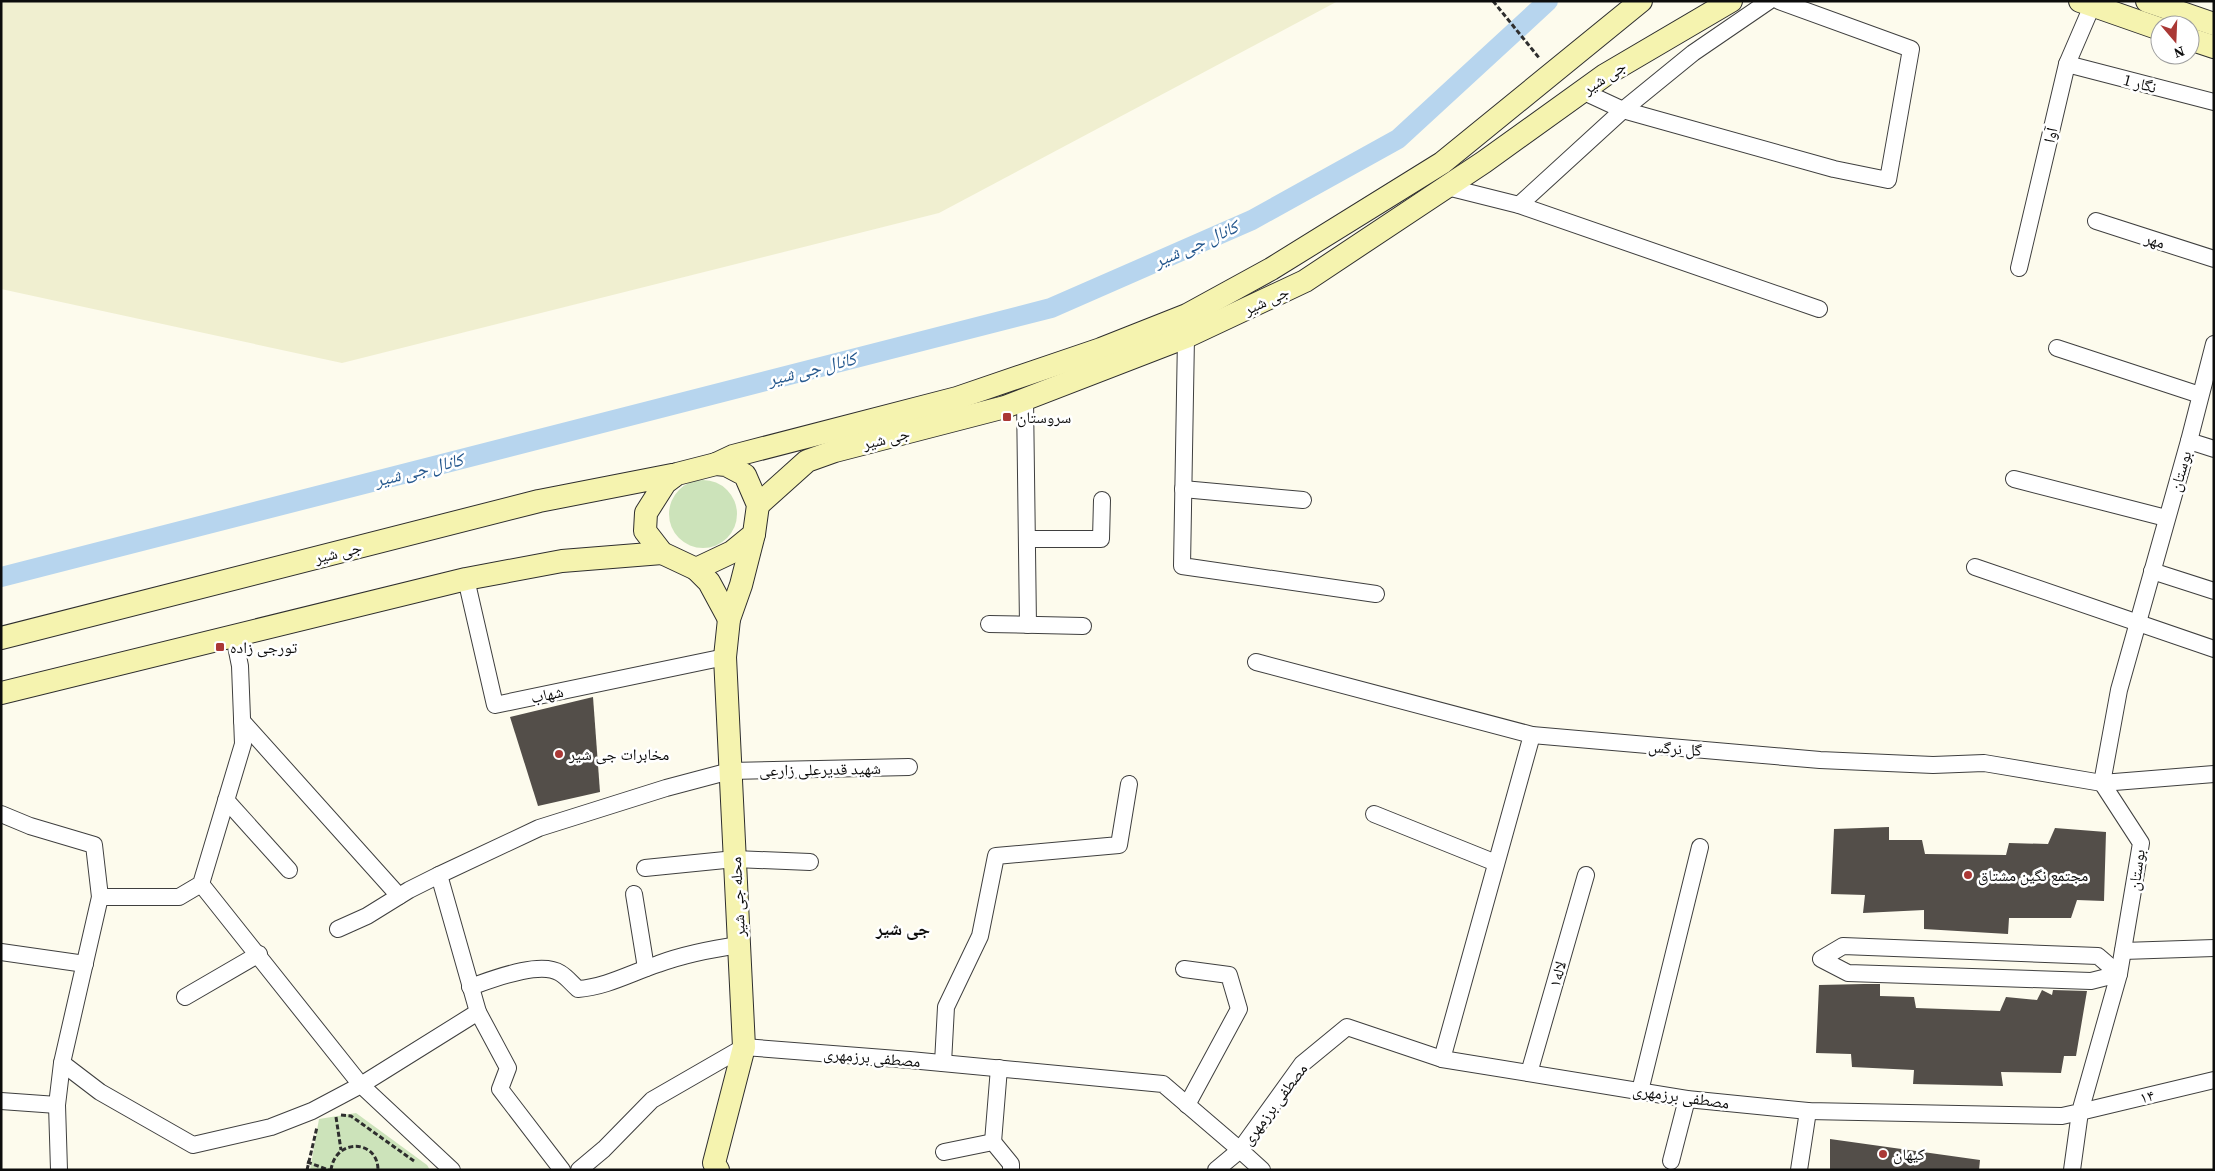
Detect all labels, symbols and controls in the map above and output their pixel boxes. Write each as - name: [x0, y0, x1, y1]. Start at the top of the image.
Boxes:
- north arrow: [2150, 15, 2200, 65]
- text: N: [2171, 41, 2187, 63]
- street label: جی شیر: [1577, 55, 1630, 100]
- street label: نگار 1: [2121, 68, 2159, 98]
- street label: آوا: [2038, 124, 2063, 145]
- water label: کانال جی شیر: [1148, 212, 1245, 274]
- street label: مهر: [2141, 226, 2168, 254]
- street label: جی شیر: [1239, 280, 1292, 320]
- water label: کانال جی شیر: [763, 345, 862, 392]
- place label: سروستان: [1017, 406, 1071, 428]
- marker: سروستان: [1001, 411, 1013, 423]
- street label: جی شیر: [859, 422, 912, 455]
- water label: کانال جی شیر: [370, 446, 469, 493]
- street label: بوستان: [2164, 448, 2196, 494]
- street label: جی شیر: [311, 536, 364, 569]
- place label: تورجی زاده: [230, 636, 297, 658]
- marker: تورجی زاده: [214, 641, 226, 653]
- street label: شهاب: [529, 680, 565, 708]
- street label: گل نرگس: [1647, 735, 1703, 761]
- place label: مخابرات جی شیر: [568, 743, 669, 765]
- marker: مخابرات جی شیر: [553, 748, 565, 760]
- street label: شهید قدیرعلی زارعی: [759, 757, 881, 781]
- street label: بوستان: [2122, 848, 2150, 892]
- street label: محله جی شیر: [724, 856, 750, 939]
- place label: مجتمع نگین مشتاق: [1978, 864, 2088, 886]
- marker: مجتمع نگین مشتاق: [1962, 869, 1974, 881]
- district label: جی شیر: [875, 916, 930, 941]
- street label: لاله۱: [1543, 958, 1571, 990]
- street label: مصطفی برزمهری: [822, 1042, 922, 1072]
- street label: مصطفی برزمهری: [1236, 1058, 1312, 1150]
- street label: مصطفی برزمهری: [1631, 1078, 1731, 1114]
- street label: ۱۴: [2138, 1084, 2156, 1108]
- place label: کیهان: [1893, 1143, 1925, 1165]
- marker: کیهان: [1877, 1148, 1889, 1160]

